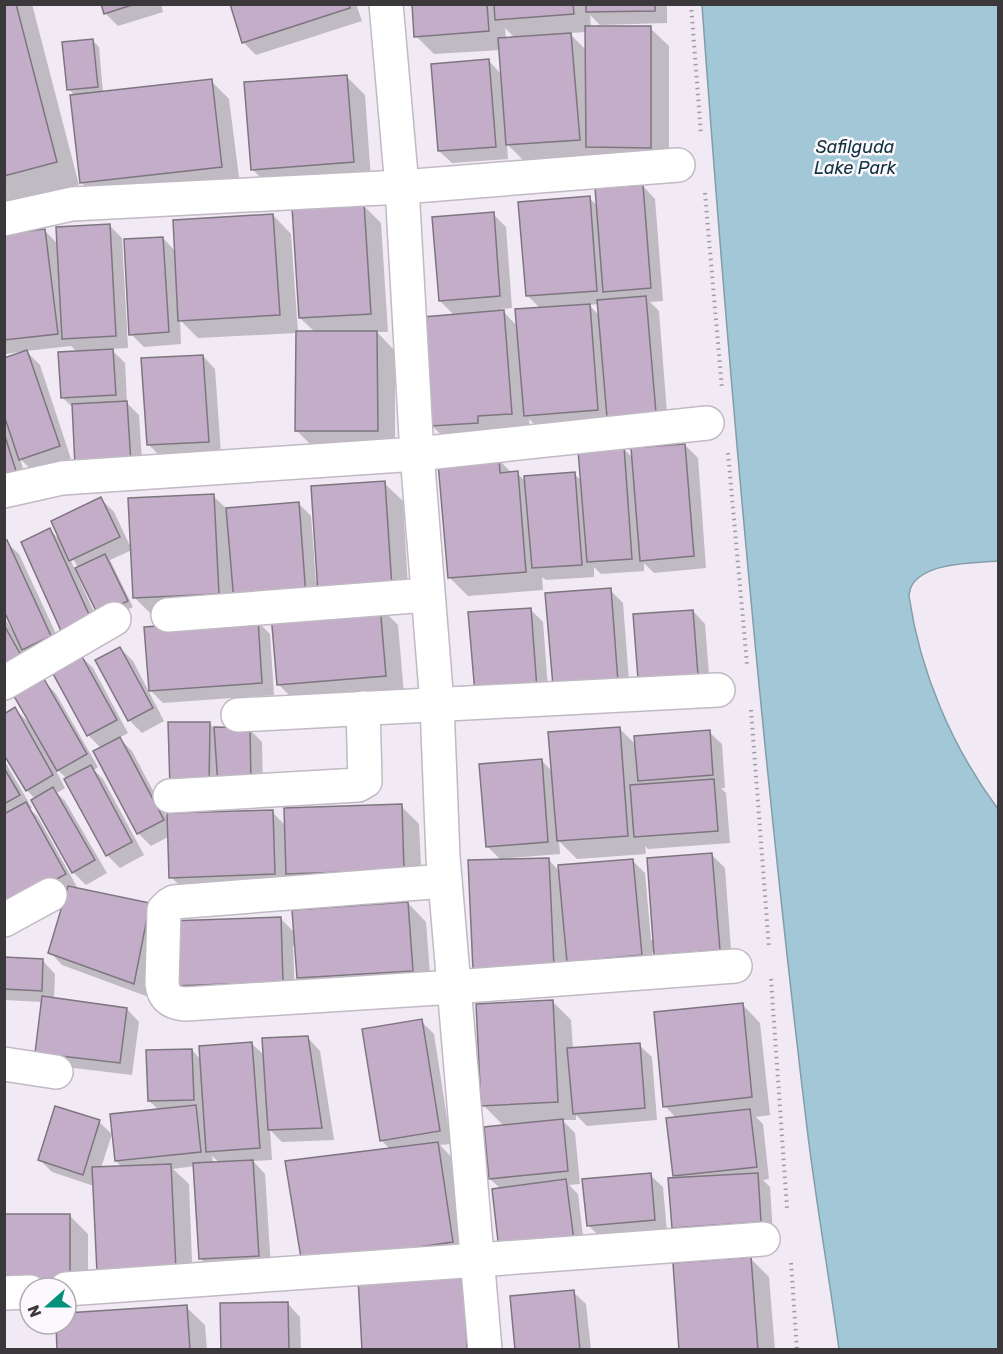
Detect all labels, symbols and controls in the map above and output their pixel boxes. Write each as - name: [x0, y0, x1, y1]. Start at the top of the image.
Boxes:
- water label: Safilguda Lake Park: [814, 136, 897, 179]
- north arrow: [18, 1276, 78, 1336]
- text: N: [24, 1302, 45, 1320]

